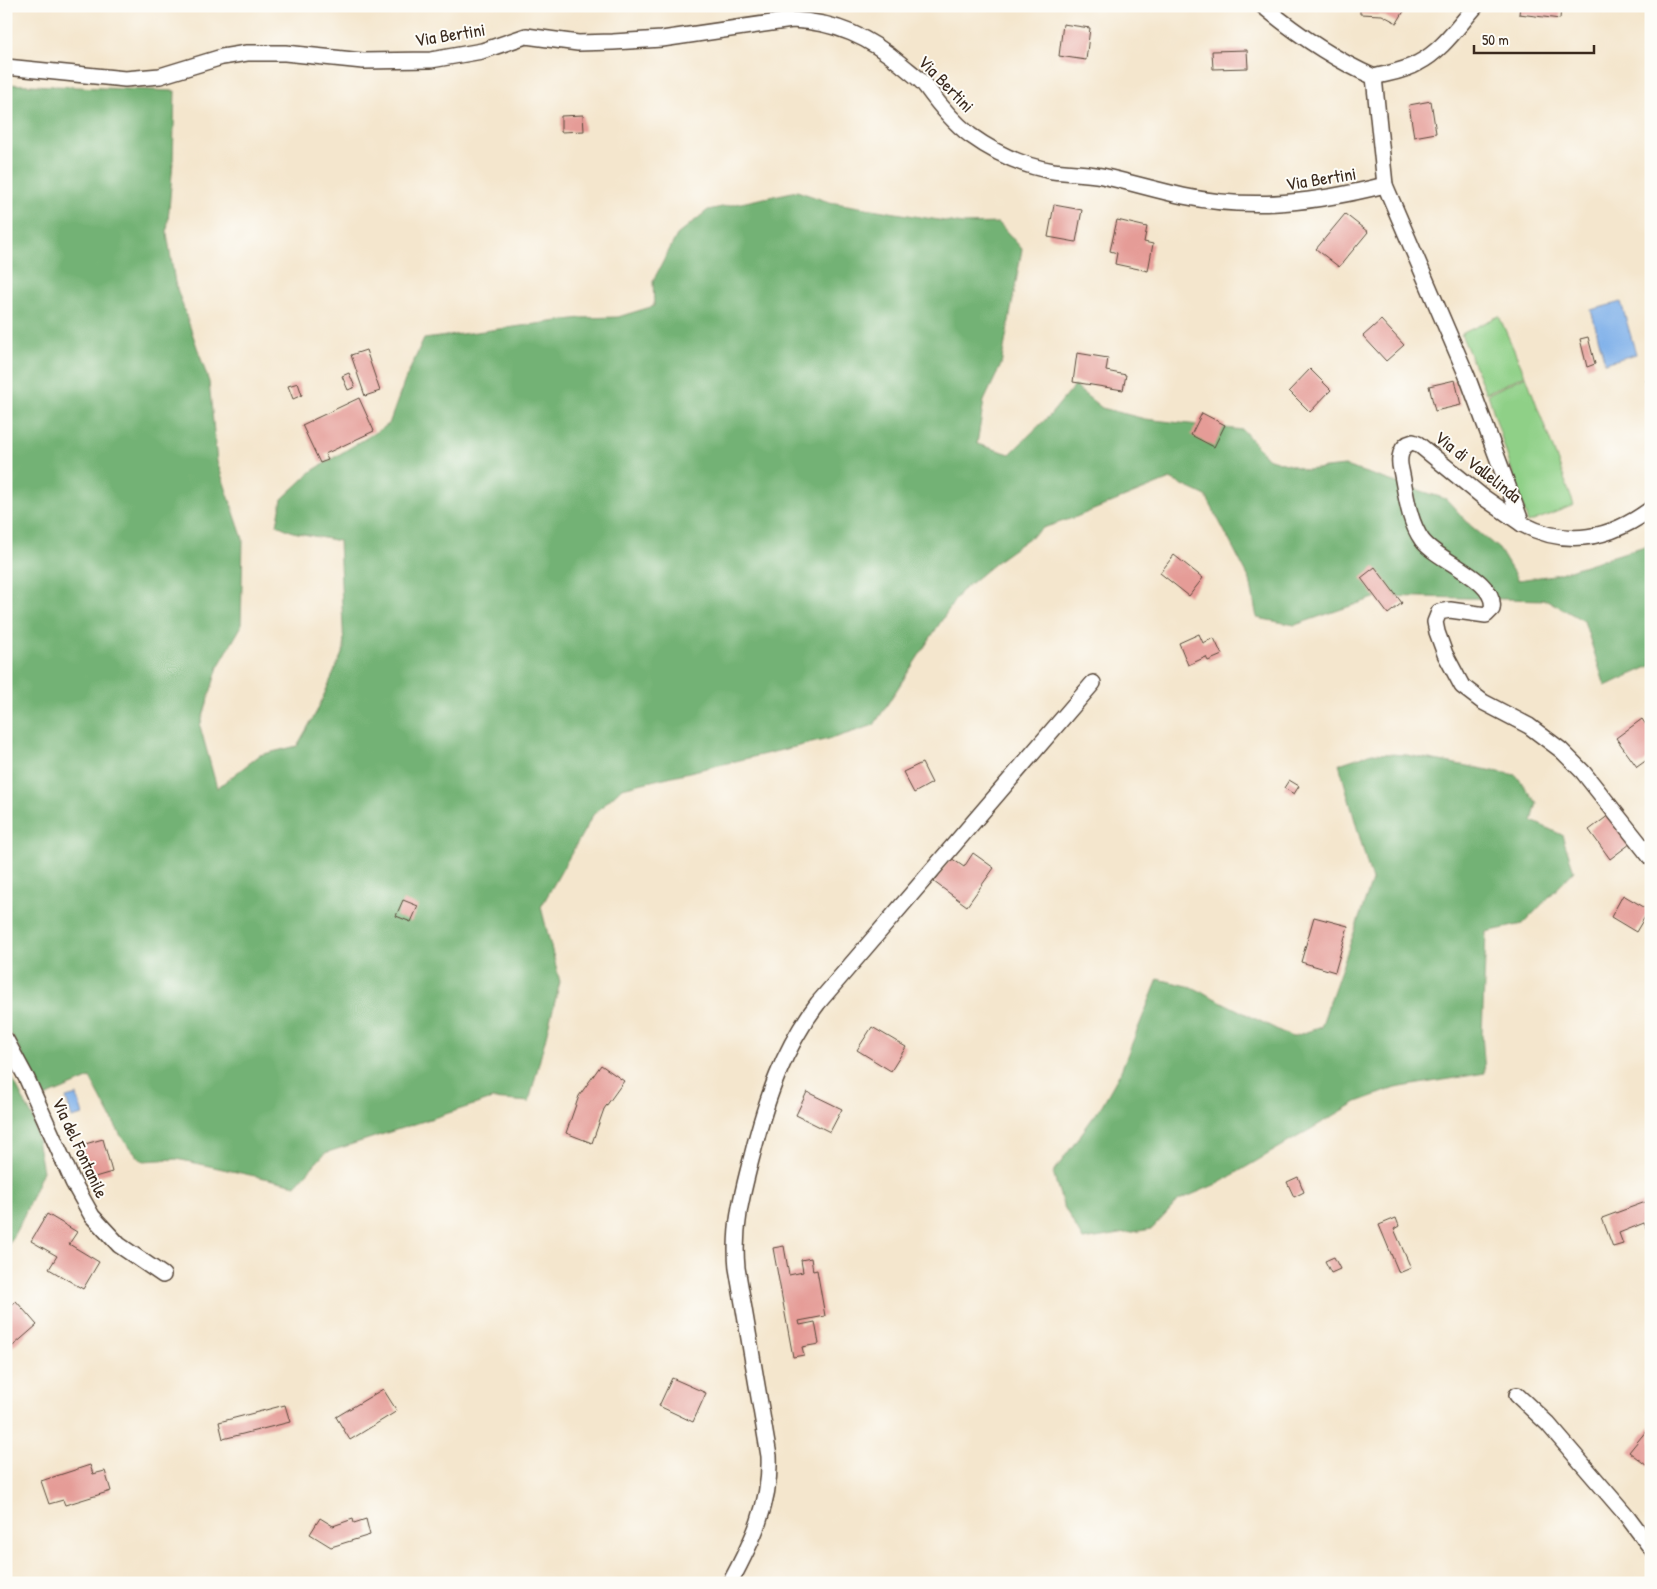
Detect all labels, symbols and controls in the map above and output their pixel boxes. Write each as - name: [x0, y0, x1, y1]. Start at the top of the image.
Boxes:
- street label: Via Bertini: [413, 17, 487, 52]
- scale bar: [1474, 22, 1594, 54]
- text: 50 m: [1482, 29, 1509, 50]
- street label: Via Bertini: [913, 49, 980, 118]
- street label: Via Bertini: [1284, 161, 1358, 196]
- street label: Via di Vallelinda: [1430, 425, 1527, 508]
- street label: Via del Fontanile: [46, 1094, 115, 1202]

